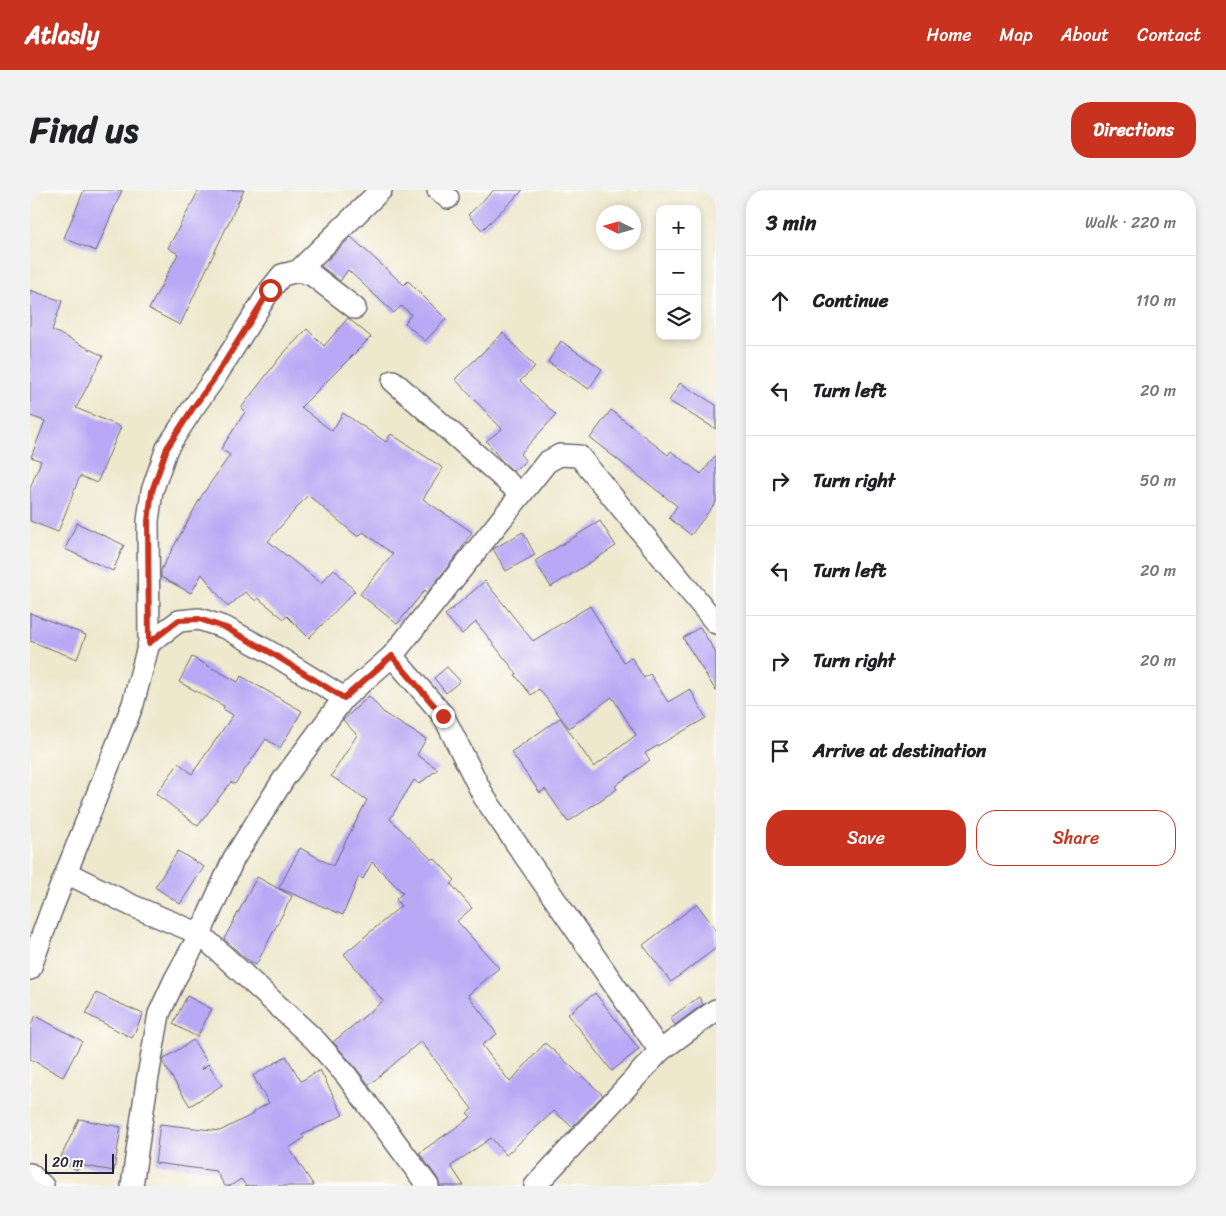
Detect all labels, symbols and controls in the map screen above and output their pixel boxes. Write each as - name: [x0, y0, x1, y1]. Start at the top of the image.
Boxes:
- text: Atlasly: [25, 14, 99, 56]
- text: Home: [927, 19, 972, 51]
- text: Map: [1000, 19, 1033, 51]
- text: About: [1061, 19, 1109, 51]
- text: Contact: [1137, 19, 1201, 51]
- text: Find us: [30, 99, 138, 161]
- button: Directions: [1071, 102, 1196, 158]
- text: 3 min: [766, 204, 816, 242]
- north arrow: [596, 205, 641, 250]
- map controls: [656, 205, 701, 340]
- button: +: [656, 205, 701, 250]
- text: Walk · 220 m: [1085, 208, 1176, 237]
- button: −: [656, 250, 701, 295]
- route start: [259, 279, 282, 302]
- text: Continue: [813, 284, 889, 317]
- text: 110 m: [1136, 286, 1176, 315]
- icon: ahead: [766, 287, 794, 315]
- button: layers: [656, 295, 701, 340]
- text: Turn left: [813, 374, 886, 407]
- text: 20 m: [1140, 376, 1176, 405]
- icon: left: [766, 377, 794, 405]
- text: Turn right: [813, 464, 895, 497]
- text: 50 m: [1140, 466, 1176, 495]
- icon: right: [766, 467, 794, 495]
- text: Turn left: [813, 554, 886, 587]
- text: 20 m: [1140, 556, 1176, 585]
- icon: left: [766, 557, 794, 585]
- text: Turn right: [813, 644, 895, 677]
- text: 20 m: [1140, 646, 1176, 675]
- icon: right: [766, 647, 794, 675]
- route end: [432, 705, 455, 728]
- text: Arrive at destination: [813, 734, 986, 767]
- icon: arrive: [766, 737, 794, 765]
- button: Save: [766, 810, 966, 866]
- button: Share: [976, 810, 1176, 866]
- text: 20 m: [52, 1150, 83, 1175]
- scale bar: [45, 1151, 114, 1174]

